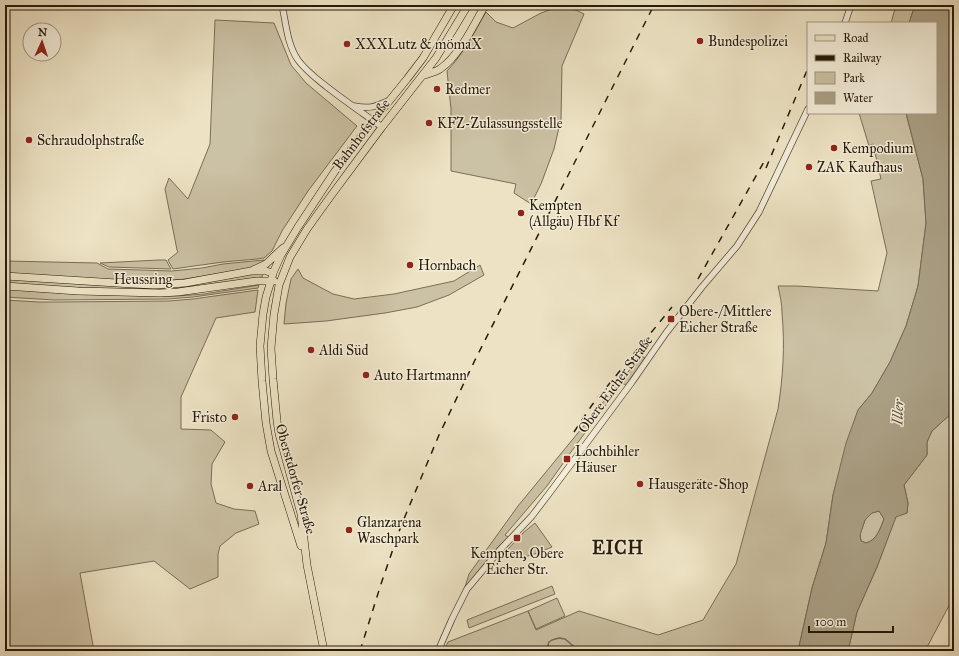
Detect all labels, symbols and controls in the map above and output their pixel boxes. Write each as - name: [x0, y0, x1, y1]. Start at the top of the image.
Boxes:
- north arrow: [22, 22, 62, 62]
- legend: [807, 22, 937, 114]
- text: N: [37, 26, 48, 39]
- text: Road: [843, 31, 869, 45]
- place label: Bundespolizei: [708, 33, 788, 50]
- place label: XXXLutz & mömaX: [355, 36, 482, 53]
- marker: Bundespolizei: [695, 36, 705, 46]
- marker: XXXLutz & mömaX: [342, 39, 352, 49]
- text: Railway: [843, 51, 882, 65]
- text: Park: [843, 71, 865, 85]
- place label: Redmer: [445, 81, 491, 98]
- marker: Redmer: [432, 84, 442, 94]
- text: Water: [843, 91, 873, 105]
- street label: Bahnhofstraße: [329, 95, 394, 173]
- place label: KFZ-Zulassungsstelle: [437, 115, 563, 132]
- marker: KFZ-Zulassungsstelle: [424, 118, 434, 128]
- place label: Schraudolphstraße: [37, 132, 144, 149]
- marker: Schraudolphstraße: [24, 135, 34, 145]
- place label: Kempodium: [842, 140, 914, 157]
- marker: Kempodium: [829, 143, 839, 153]
- place label: ZAK Kaufhaus: [817, 159, 902, 176]
- marker: ZAK Kaufhaus: [804, 162, 814, 172]
- place label: Kempten (Allgäu) Hbf Kf: [529, 197, 620, 231]
- marker: Kempten (Allgäu) Hbf Kf: [516, 208, 526, 218]
- place label: Hornbach: [418, 257, 476, 274]
- marker: Hornbach: [405, 260, 415, 270]
- street label: Heussring: [114, 271, 173, 288]
- place label: Obere-/Mittlere Eicher Straße: [679, 303, 772, 336]
- marker: Obere-/Mittlere Eicher Straße: [666, 314, 676, 324]
- street label: Obere Eicher Straße: [574, 332, 657, 436]
- place label: Aldi Süd: [318, 342, 369, 359]
- marker: Aldi Süd: [306, 345, 316, 355]
- place label: Auto Hartmann: [373, 367, 467, 384]
- marker: Auto Hartmann: [361, 370, 371, 380]
- water label: Iller: [888, 398, 908, 426]
- place label: Fristo: [192, 409, 227, 426]
- marker: Fristo: [230, 412, 240, 422]
- street label: Oberstdorfer Straße: [272, 422, 319, 536]
- place label: Lochbihler Häuser: [575, 443, 640, 476]
- marker: Lochbihler Häuser: [562, 454, 572, 464]
- place label: Hausgeräte-Shop: [648, 476, 749, 493]
- place label: Aral: [257, 478, 283, 495]
- marker: Hausgeräte-Shop: [635, 479, 645, 489]
- marker: Aral: [245, 481, 255, 491]
- place label: Glanzarena Waschpark: [357, 514, 421, 547]
- marker: Glanzarena Waschpark: [344, 525, 354, 535]
- marker: Kempten, Obere Eicher Str.: [512, 533, 522, 543]
- district label: EICH: [592, 537, 644, 559]
- place label: Kempten, Obere Eicher Str.: [470, 545, 564, 578]
- scale bar: [809, 608, 893, 634]
- text: 100 m: [815, 615, 846, 629]

